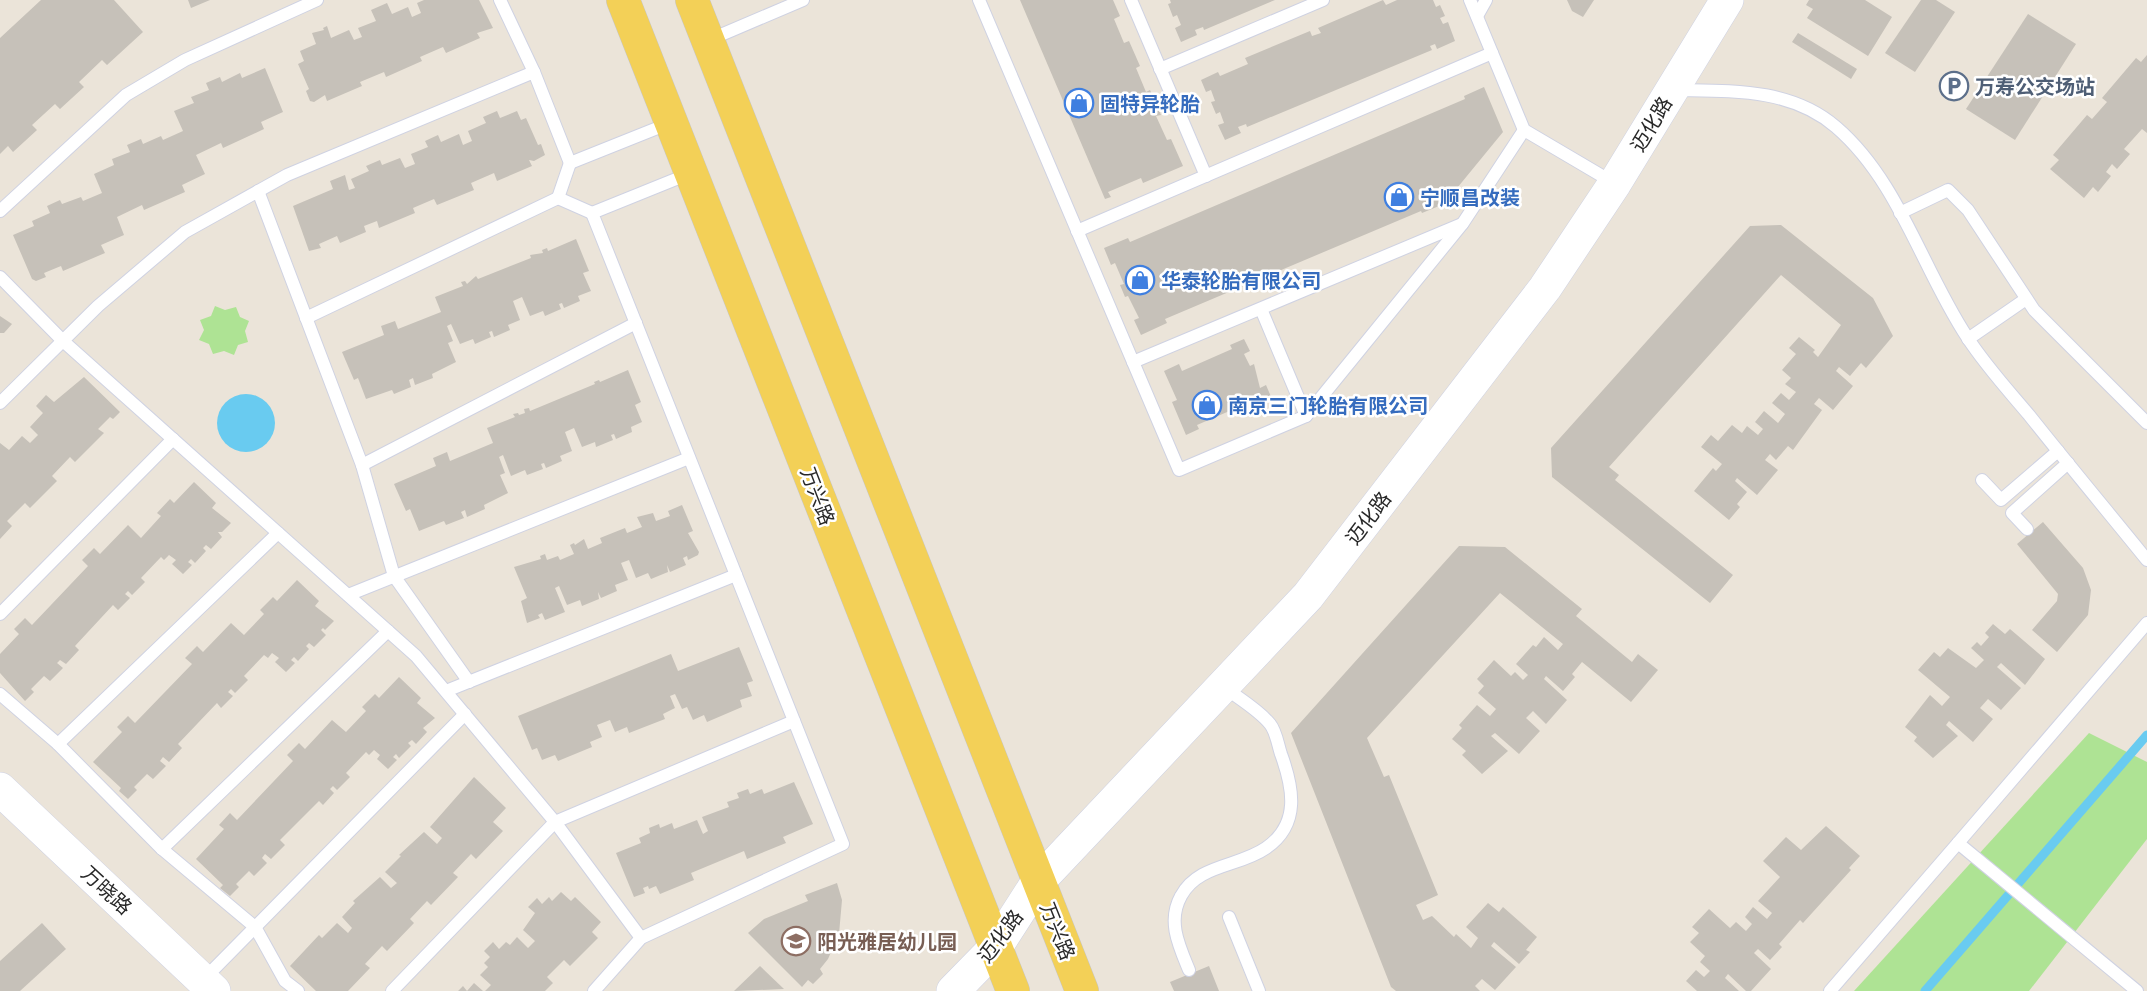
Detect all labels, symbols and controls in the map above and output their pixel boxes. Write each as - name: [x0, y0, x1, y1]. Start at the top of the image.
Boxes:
- parking icon: 万寿公交场站: [1938, 70, 1970, 102]
- place label: 万寿公交场站: [1975, 75, 2095, 98]
- shop icon: 固特异轮胎: [1063, 87, 1095, 119]
- place label: 固特异轮胎: [1100, 92, 1200, 115]
- street label: 迈化路: [1626, 92, 1676, 156]
- shop icon: 宁顺昌改装: [1383, 181, 1415, 213]
- place label: 宁顺昌改装: [1420, 186, 1520, 209]
- shop icon: 华泰轮胎有限公司: [1124, 264, 1156, 296]
- place label: 华泰轮胎有限公司: [1161, 269, 1321, 292]
- shop icon: 南京三门轮胎有限公司: [1191, 389, 1223, 421]
- place label: 南京三门轮胎有限公司: [1228, 394, 1428, 417]
- street label: 万兴路: [797, 464, 839, 528]
- street label: 迈化路: [1341, 487, 1395, 549]
- street label: 万晓路: [77, 861, 137, 919]
- street label: 万兴路: [1036, 899, 1080, 963]
- street label: 迈化路: [973, 905, 1027, 967]
- school or university icon: 阳光雅居幼儿园: [780, 925, 812, 957]
- place label: 阳光雅居幼儿园: [817, 930, 957, 953]

